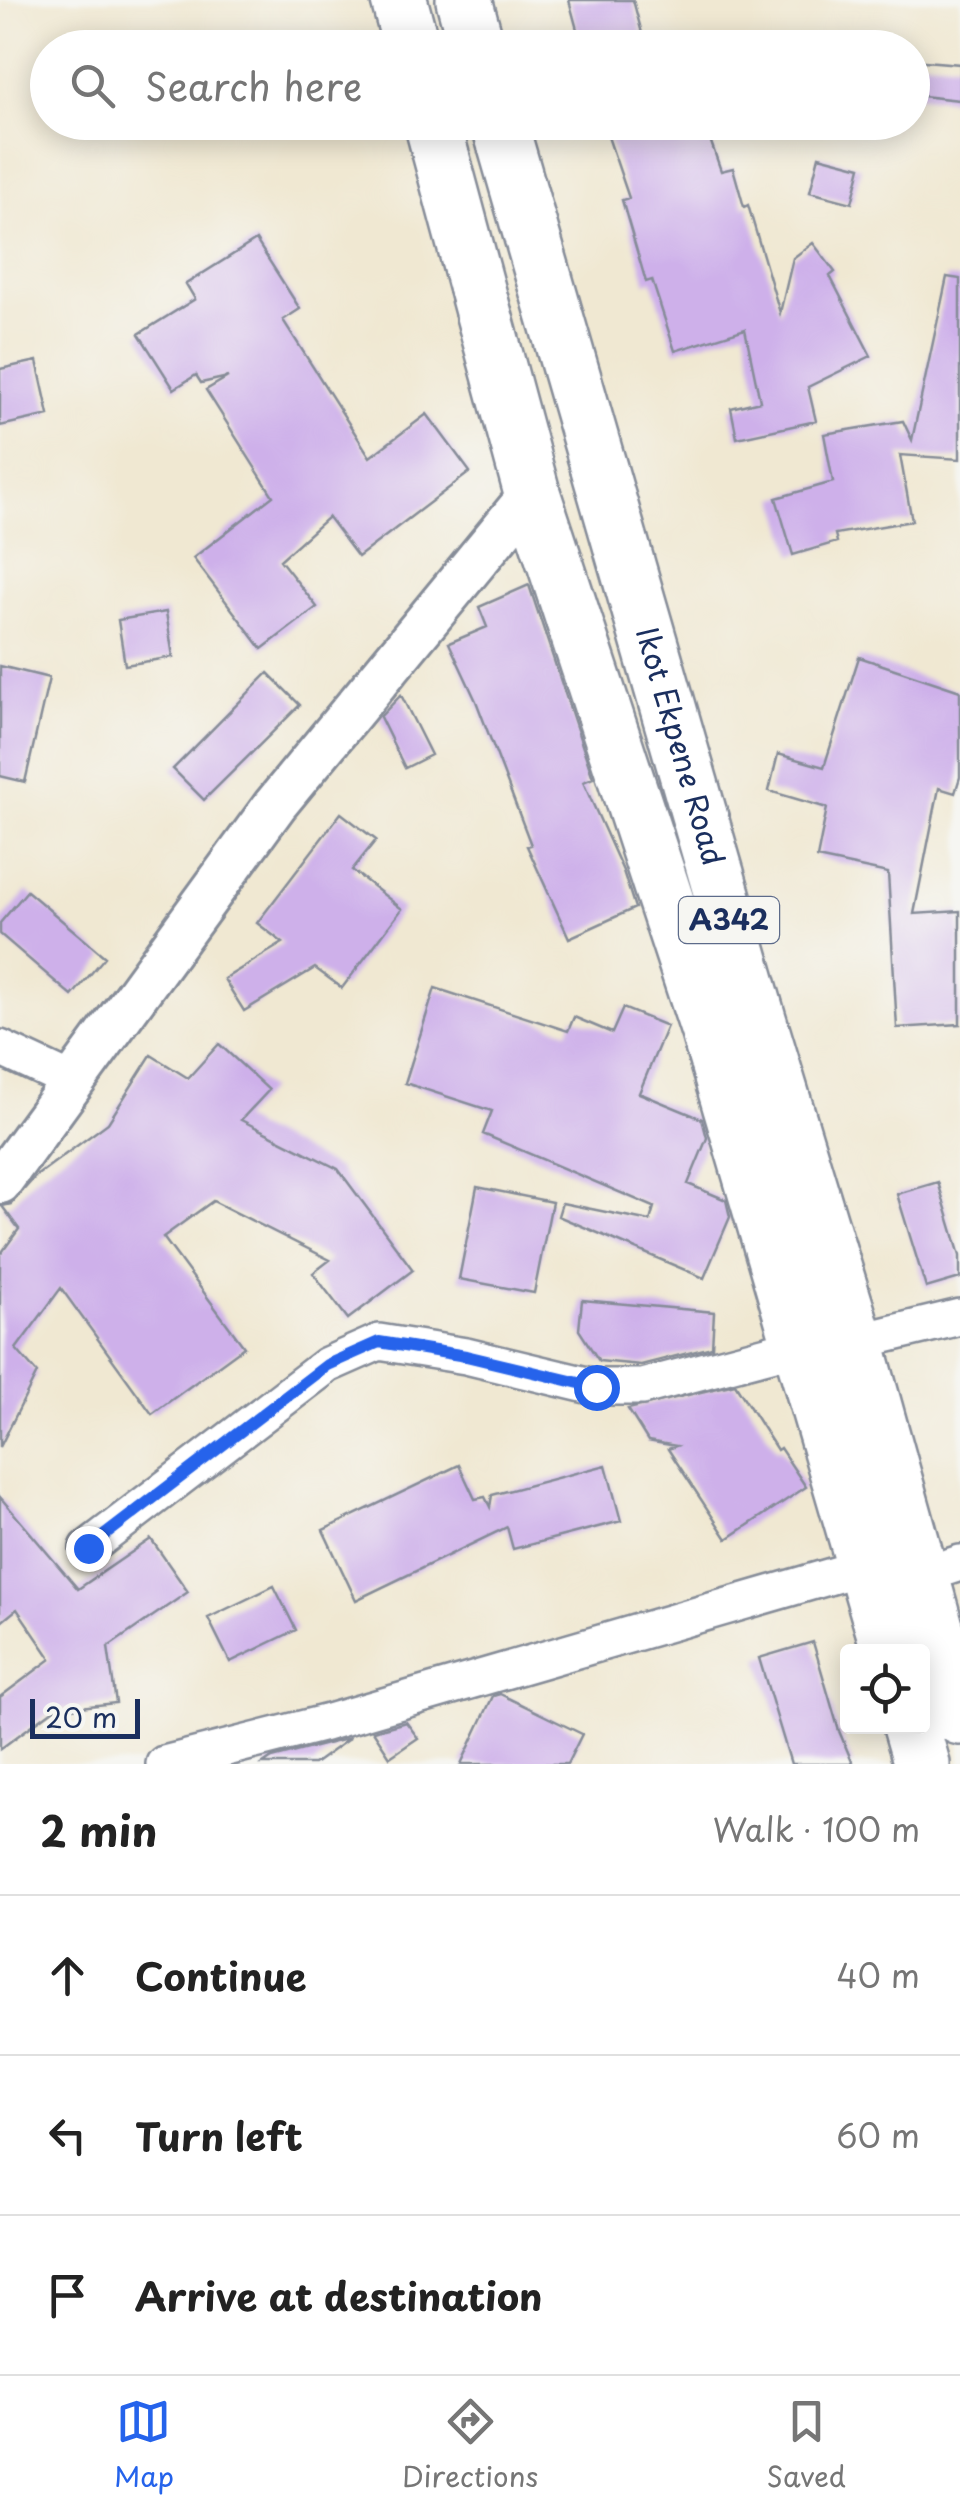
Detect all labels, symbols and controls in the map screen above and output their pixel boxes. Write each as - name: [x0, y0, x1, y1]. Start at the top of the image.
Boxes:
- search box: [30, 30, 930, 140]
- text: Search here: [145, 57, 362, 114]
- icon: search: [65, 58, 120, 113]
- street label: Ikot Ekpene Road: [626, 621, 738, 870]
- road number: A342: [679, 897, 779, 943]
- route start: [574, 1365, 620, 1411]
- route end: [66, 1526, 112, 1572]
- map controls: [840, 1644, 930, 1734]
- button: locate: [840, 1644, 930, 1734]
- scale bar: [30, 1694, 140, 1738]
- text: 20 m: [45, 1695, 117, 1738]
- text: 2 min: [40, 1798, 157, 1861]
- text: Walk · 100 m: [713, 1805, 920, 1853]
- text: Continue: [135, 1947, 306, 2004]
- icon: ahead: [40, 1948, 95, 2003]
- text: 40 m: [836, 1951, 920, 1999]
- text: Turn left: [135, 2107, 303, 2164]
- icon: left: [40, 2108, 95, 2163]
- text: 60 m: [836, 2111, 920, 2159]
- text: Arrive at destination: [135, 2267, 543, 2324]
- icon: arrive: [40, 2268, 95, 2323]
- tab: Map: [114, 2394, 174, 2497]
- tab: Directions: [402, 2394, 538, 2497]
- tab: Saved: [766, 2394, 846, 2497]

